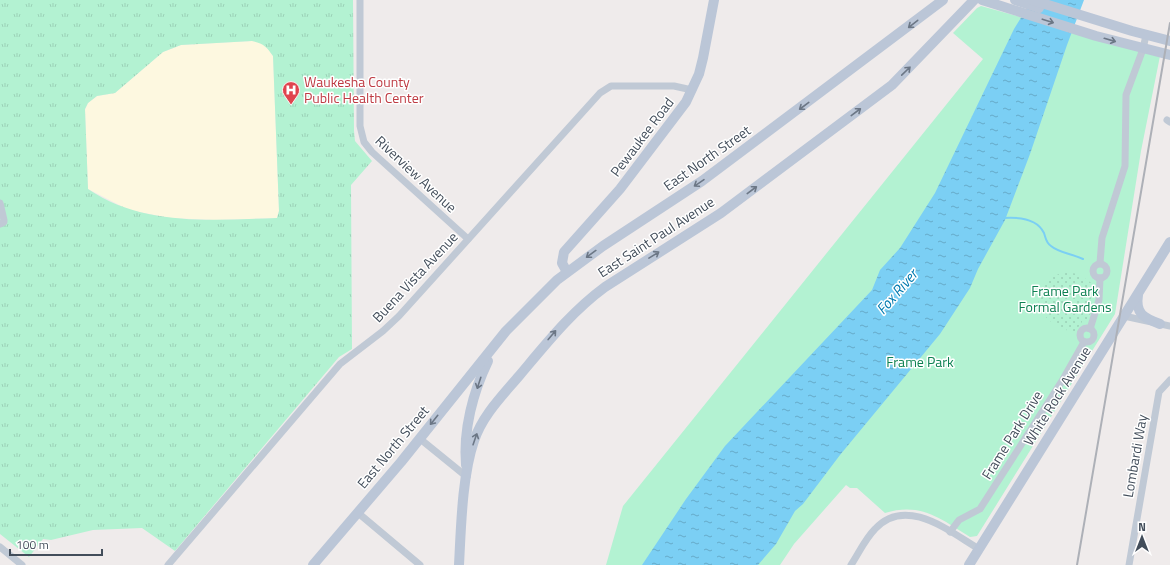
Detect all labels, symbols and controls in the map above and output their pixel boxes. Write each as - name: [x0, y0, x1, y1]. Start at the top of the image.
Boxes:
- one-way arrow: [1042, 18, 1055, 25]
- one-way arrow: [907, 19, 918, 28]
- one-way arrow: [1103, 37, 1116, 44]
- one-way arrow: [901, 67, 911, 76]
- place label: Waukesha County Public Health Center: [304, 71, 424, 108]
- hospital icon: Waukesha County Public Health Center: [281, 80, 301, 105]
- street label: Pewaukee Road: [605, 93, 678, 181]
- one-way arrow: [799, 101, 810, 110]
- one-way arrow: [850, 108, 861, 116]
- street label: East North Street: [659, 120, 755, 196]
- street label: Riverview Avenue: [371, 130, 462, 217]
- one-way arrow: [694, 179, 705, 187]
- one-way arrow: [746, 186, 757, 194]
- street label: East Saint Paul Avenue: [593, 191, 718, 282]
- street label: Buena Vista Avenue: [367, 227, 462, 327]
- one-way arrow: [585, 250, 596, 258]
- one-way arrow: [648, 251, 660, 259]
- water label: Fox River: [870, 262, 924, 319]
- park label: Frame Park Formal Gardens: [1018, 280, 1112, 317]
- one-way arrow: [548, 330, 557, 341]
- street label: White Rock Avenue: [1018, 342, 1096, 449]
- park label: Frame Park: [886, 351, 954, 372]
- one-way arrow: [475, 376, 482, 389]
- street label: Frame Park Drive: [976, 386, 1047, 483]
- street label: East North Street: [352, 401, 434, 493]
- street label: Lombardi Way: [1117, 412, 1152, 499]
- one-way arrow: [430, 415, 438, 426]
- one-way arrow: [472, 434, 480, 446]
- north arrow: [1122, 517, 1162, 557]
- text: N: [1138, 519, 1146, 535]
- scale bar: [10, 531, 102, 557]
- text: 100 m: [16, 535, 49, 554]

